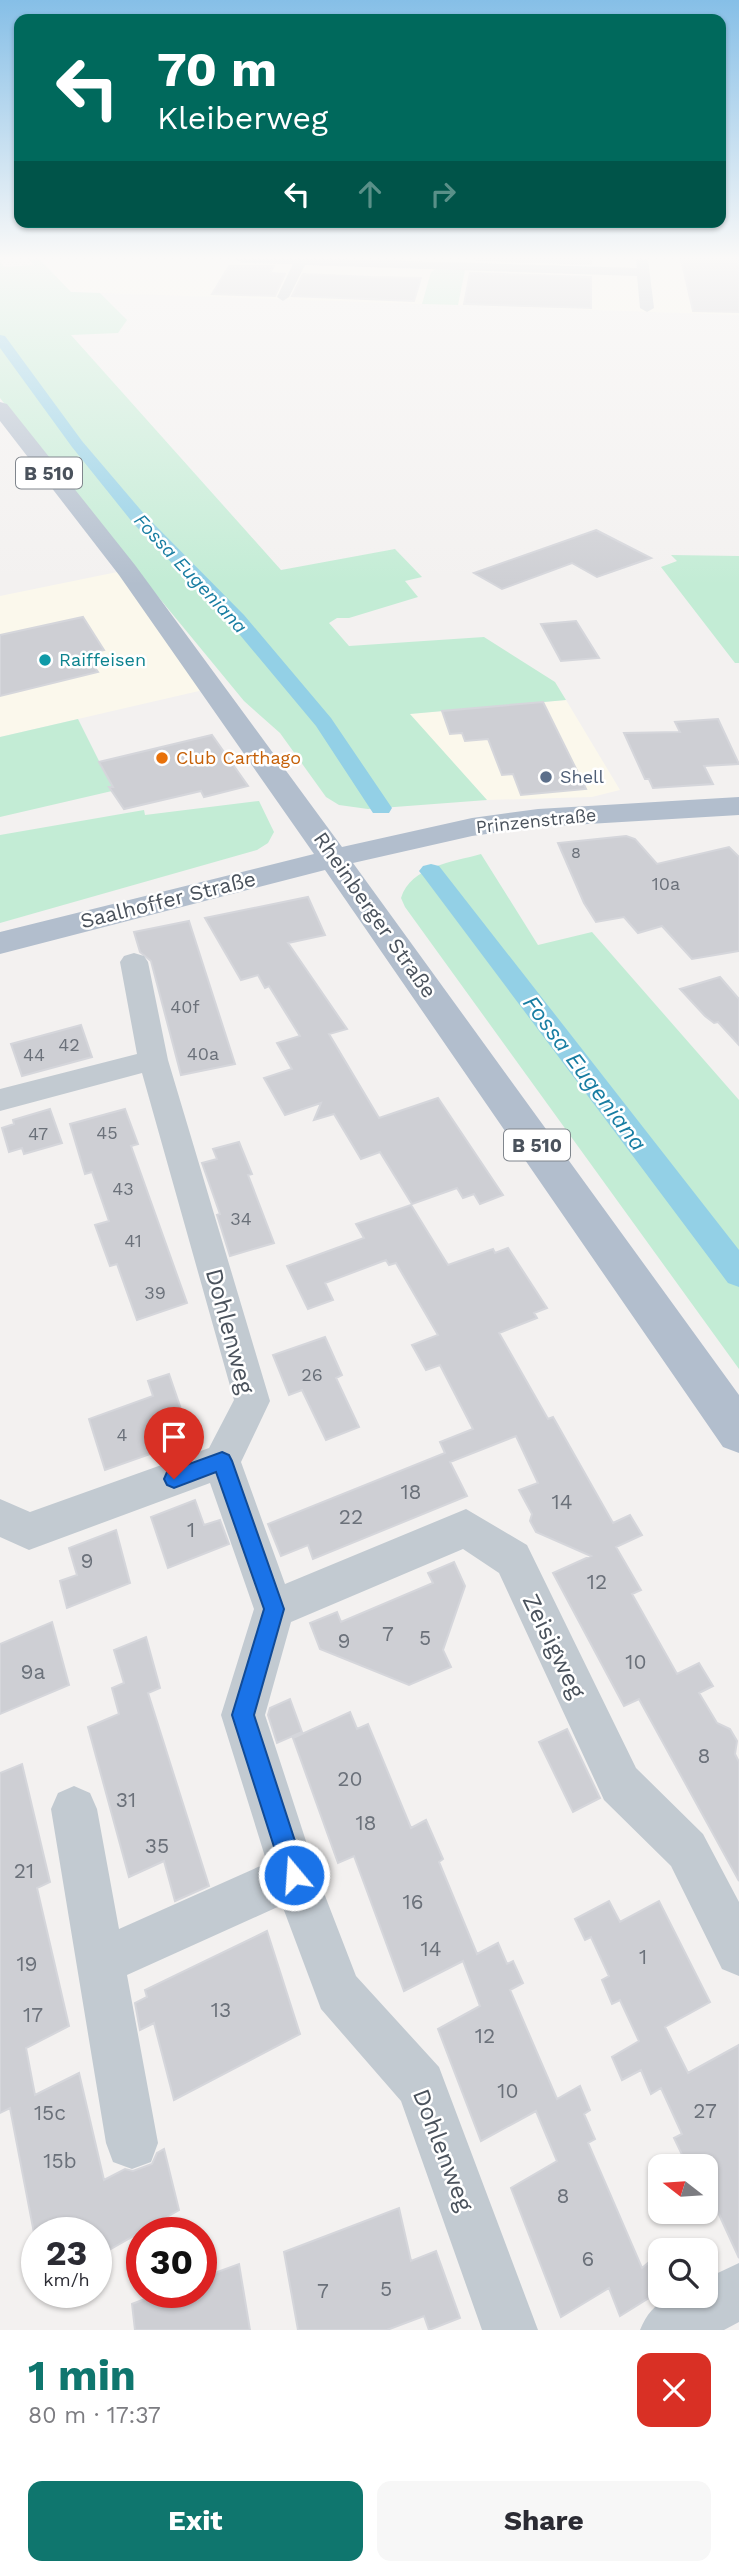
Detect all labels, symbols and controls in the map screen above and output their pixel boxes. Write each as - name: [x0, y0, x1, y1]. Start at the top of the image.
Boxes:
- text: 70 m: [157, 40, 277, 98]
- icon: left: [42, 42, 133, 133]
- text: Kleiberweg: [157, 99, 328, 137]
- icon: left: [278, 175, 316, 213]
- icon: ahead: [351, 175, 389, 213]
- icon: right: [424, 175, 462, 213]
- road number: B 510: [16, 458, 82, 488]
- water label: Fossa Eugeniana: [129, 509, 252, 638]
- place label: Raiffeisen: [59, 649, 146, 670]
- marker: Raiffeisen: [37, 652, 53, 668]
- place label: Club Carthago: [176, 747, 301, 768]
- marker: Club Carthago: [154, 750, 170, 766]
- place label: Shell: [560, 766, 605, 787]
- marker: Shell: [538, 769, 554, 785]
- street label: Prinzenstraße: [475, 804, 597, 837]
- street label: Rheinberger Straße: [309, 827, 442, 1003]
- house number: 8: [571, 843, 581, 862]
- street label: Saalhoffer Straße: [78, 866, 258, 933]
- house number: 10a: [652, 873, 680, 894]
- water label: Fossa Eugeniana: [517, 990, 652, 1157]
- house number: 40f: [170, 996, 200, 1017]
- house number: 42: [58, 1034, 80, 1055]
- house number: 40a: [187, 1043, 219, 1064]
- house number: 44: [23, 1044, 45, 1065]
- house number: 45: [96, 1122, 118, 1143]
- house number: 47: [28, 1123, 48, 1144]
- road number: B 510: [504, 1130, 570, 1161]
- house number: 43: [112, 1178, 134, 1199]
- house number: 34: [230, 1208, 252, 1229]
- house number: 41: [124, 1230, 142, 1251]
- street label: Dohlenweg: [200, 1265, 260, 1397]
- house number: 39: [144, 1282, 166, 1303]
- house number: 26: [301, 1364, 323, 1385]
- pin: [144, 1407, 204, 1479]
- icon: arrive: [155, 1418, 193, 1456]
- house number: 4: [117, 1424, 128, 1445]
- house number: 18: [400, 1479, 422, 1504]
- house number: 14: [551, 1489, 573, 1514]
- house number: 22: [339, 1504, 363, 1529]
- house number: 1: [187, 1517, 195, 1542]
- house number: 9: [81, 1548, 93, 1573]
- house number: 12: [587, 1569, 607, 1594]
- street label: Zeisigweg: [517, 1589, 591, 1703]
- house number: 7: [382, 1621, 394, 1646]
- house number: 5: [419, 1625, 431, 1650]
- house number: 9: [338, 1628, 350, 1653]
- house number: 10: [625, 1649, 647, 1674]
- house number: 9a: [21, 1659, 46, 1684]
- house number: 8: [698, 1743, 710, 1768]
- house number: 20: [337, 1766, 363, 1791]
- house number: 31: [116, 1787, 136, 1812]
- house number: 18: [355, 1810, 377, 1835]
- house number: 35: [145, 1833, 169, 1858]
- position arrow: [257, 1838, 331, 1912]
- house number: 21: [14, 1858, 34, 1883]
- house number: 16: [403, 1889, 423, 1914]
- house number: 14: [420, 1936, 442, 1961]
- house number: 1: [639, 1944, 647, 1969]
- house number: 19: [16, 1951, 38, 1976]
- house number: 13: [211, 1997, 231, 2022]
- house number: 17: [23, 2002, 43, 2027]
- house number: 12: [475, 2023, 495, 2048]
- house number: 10: [497, 2078, 519, 2103]
- street label: Dohlenweg: [407, 2085, 479, 2215]
- house number: 27: [693, 2098, 717, 2123]
- house number: 15c: [34, 2100, 66, 2125]
- house number: 15b: [43, 2148, 77, 2173]
- north arrow: [648, 2154, 718, 2224]
- map controls: [648, 2154, 718, 2308]
- house number: 8: [557, 2183, 569, 2208]
- speed limit sign: 30: [126, 2217, 217, 2308]
- text: 23: [46, 2232, 87, 2274]
- button: search: [648, 2238, 718, 2308]
- house number: 6: [582, 2246, 594, 2271]
- text: km/h: [43, 2269, 90, 2290]
- house number: 5: [380, 2276, 392, 2301]
- house number: 7: [317, 2278, 329, 2303]
- text: 1 min: [28, 2351, 136, 2400]
- button: close: [637, 2353, 711, 2427]
- text: 80 m · 17:37: [28, 2402, 161, 2429]
- button: Exit: [28, 2481, 363, 2561]
- button: Share: [377, 2481, 711, 2561]

